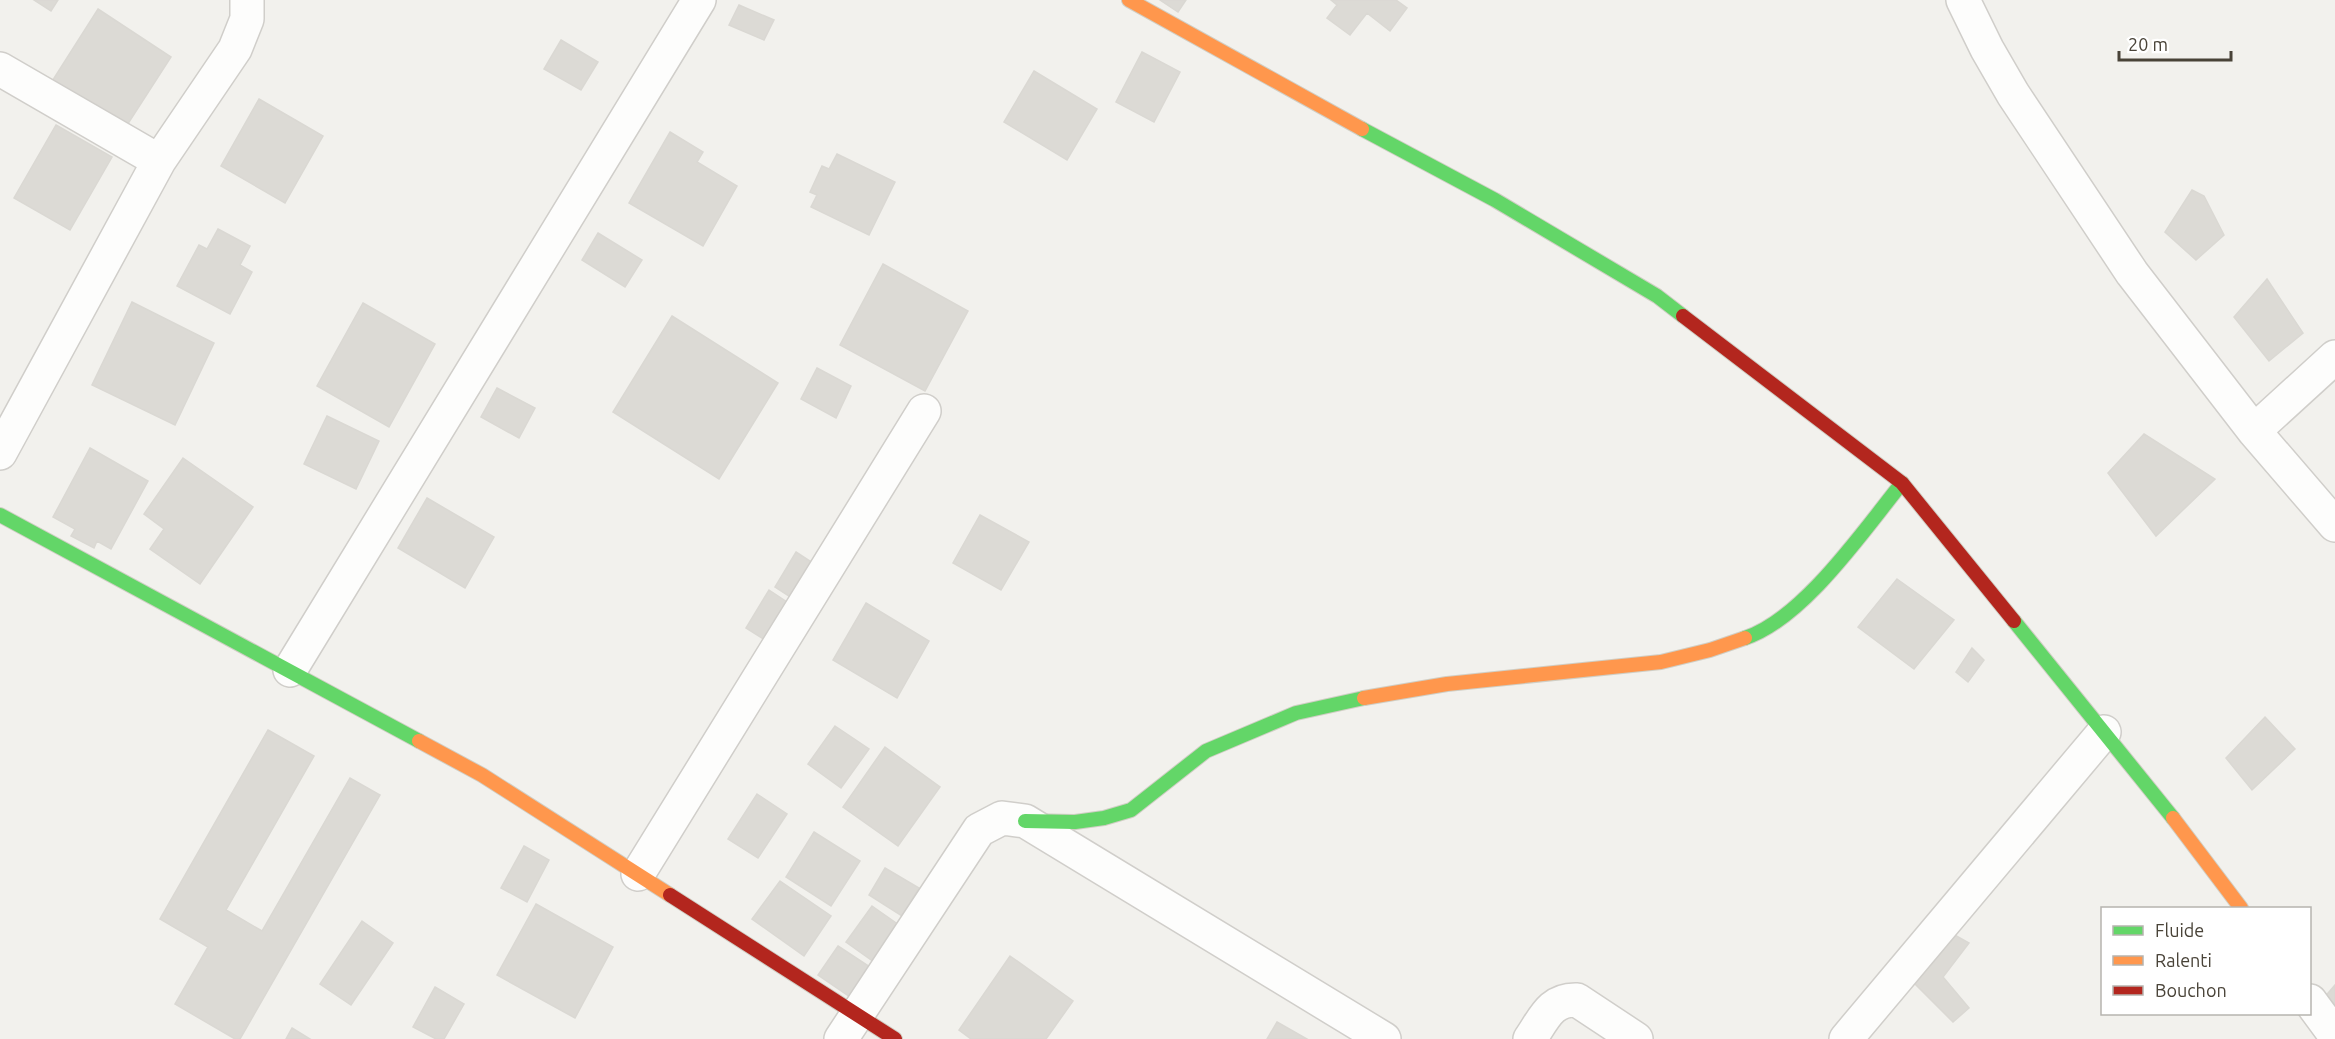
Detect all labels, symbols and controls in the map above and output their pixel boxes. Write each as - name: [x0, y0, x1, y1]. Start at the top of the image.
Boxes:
- scale bar: [2119, 24, 2232, 62]
- text: 20 m: [2128, 34, 2168, 54]
- legend: [2101, 907, 2311, 1015]
- text: Fluide: [2155, 920, 2204, 940]
- text: Ralenti: [2155, 950, 2212, 970]
- text: Bouchon: [2155, 980, 2227, 1000]

